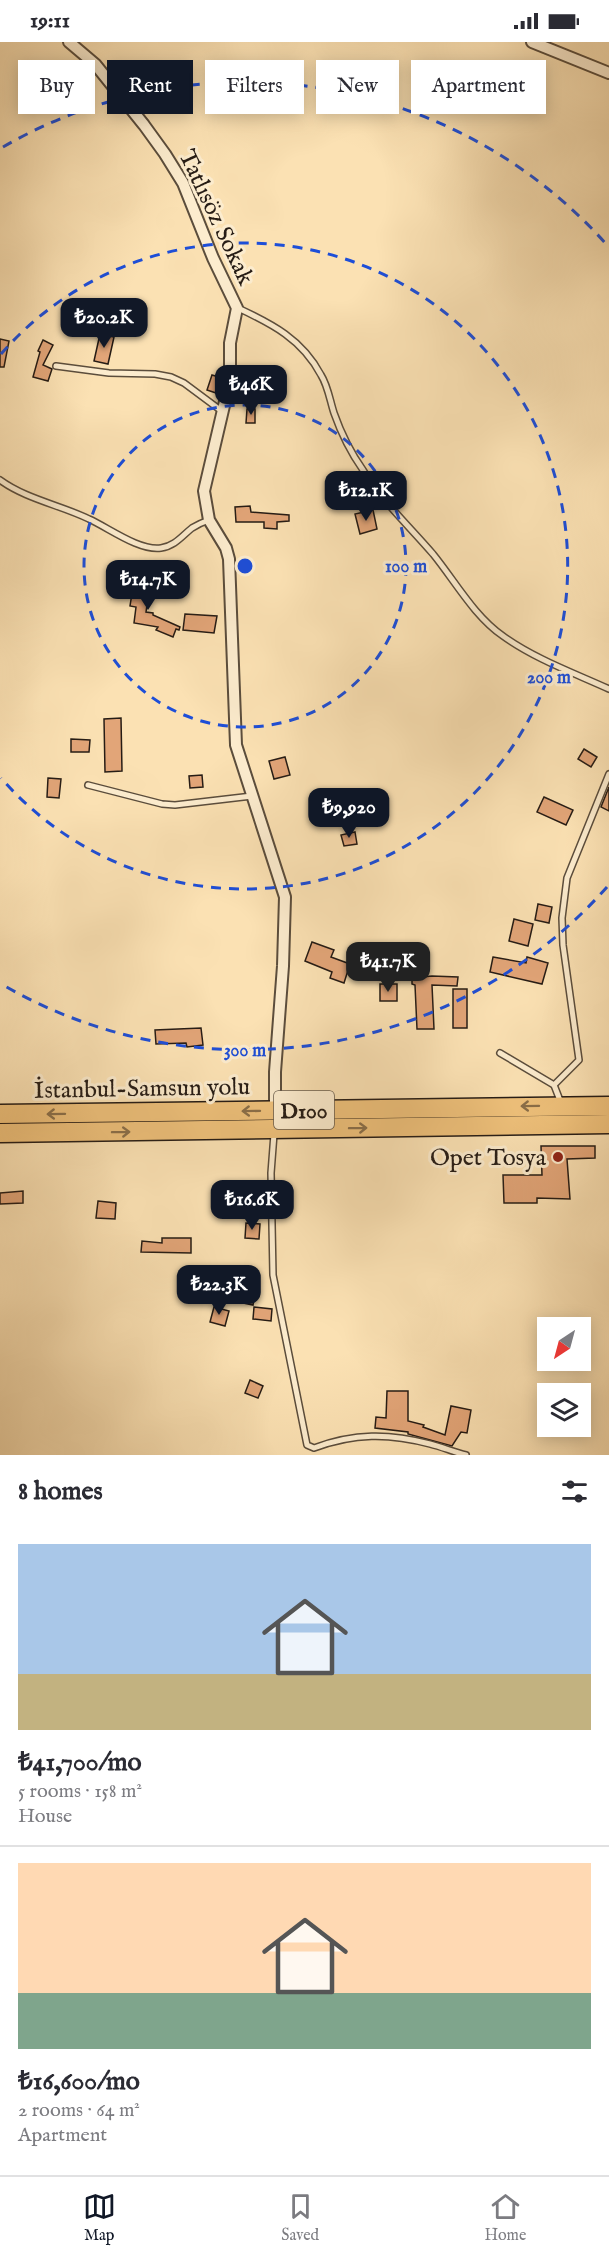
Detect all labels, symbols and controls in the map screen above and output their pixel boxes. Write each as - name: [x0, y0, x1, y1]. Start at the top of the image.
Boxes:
- text: 19:11: [30, 7, 70, 35]
- chip: Buy: [18, 60, 95, 114]
- chip: Rent: [107, 60, 193, 114]
- chip: Filters: [205, 60, 304, 114]
- chip: New: [316, 60, 399, 114]
- chip: Apartment: [411, 60, 546, 114]
- street label: Tatlısöz Sokak: [171, 145, 261, 291]
- pin: ₺20.2K: [55, 298, 153, 349]
- text: ₺20.2K: [75, 305, 133, 330]
- pin: ₺46K: [215, 365, 287, 416]
- text: ₺46K: [229, 372, 273, 397]
- pin: ₺12.1K: [317, 471, 415, 522]
- text: ₺12.1K: [339, 478, 393, 503]
- centre of rings: [235, 556, 255, 576]
- text: 100 m: [385, 556, 427, 579]
- pin: ₺14.7K: [99, 560, 197, 611]
- text: ₺14.7K: [120, 567, 176, 592]
- text: 200 m: [527, 667, 571, 690]
- pin: ₺9,920: [300, 788, 398, 839]
- text: ₺9,920: [322, 795, 376, 820]
- pin: ₺41.7K: [339, 942, 437, 993]
- text: ₺41.7K: [360, 949, 416, 974]
- text: 300 m: [224, 1040, 266, 1063]
- street label: İstanbul-Samsun yolu: [34, 1072, 250, 1107]
- road number: D100: [274, 1091, 334, 1129]
- one-way arrow: [520, 1101, 540, 1112]
- one-way arrow: [241, 1105, 261, 1117]
- one-way arrow: [46, 1108, 66, 1120]
- one-way arrow: [348, 1122, 368, 1134]
- one-way arrow: [111, 1126, 131, 1137]
- place label: Opet Tosya: [430, 1143, 547, 1174]
- marker: Opet Tosya: [551, 1150, 565, 1164]
- pin: ₺16.6K: [203, 1180, 301, 1231]
- text: ₺16.6K: [225, 1187, 279, 1212]
- pin: ₺22.3K: [170, 1265, 268, 1316]
- text: ₺22.3K: [191, 1272, 247, 1297]
- north arrow: [537, 1317, 591, 1371]
- map controls: [537, 1317, 591, 1437]
- button: layers: [537, 1383, 591, 1437]
- text: 8 homes: [18, 1475, 103, 1508]
- icon: filters: [558, 1475, 591, 1508]
- icon: home: [251, 1583, 359, 1691]
- text: ₺41,700/mo: [18, 1746, 141, 1779]
- text: 5 rooms · 158 m²: [18, 1779, 142, 1804]
- text: House: [18, 1804, 72, 1829]
- icon: home: [251, 1902, 359, 2010]
- text: ₺16,600/mo: [18, 2065, 140, 2098]
- text: 2 rooms · 64 m²: [18, 2098, 140, 2123]
- text: Apartment: [18, 2123, 107, 2148]
- tab: Map: [83, 2190, 116, 2246]
- tab: Saved: [281, 2190, 319, 2246]
- tab: Home: [485, 2190, 526, 2246]

